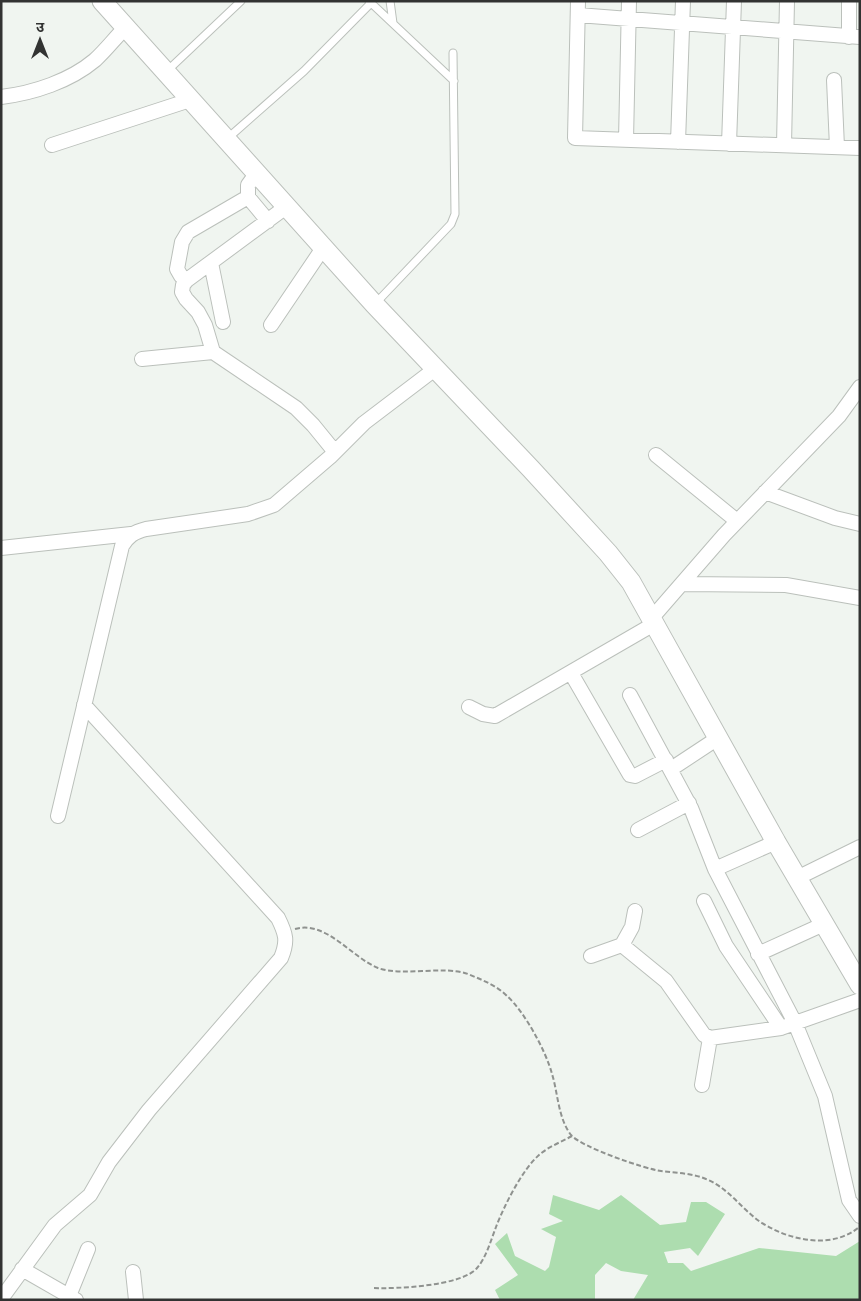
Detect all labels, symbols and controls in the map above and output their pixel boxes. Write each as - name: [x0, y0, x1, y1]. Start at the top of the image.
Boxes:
- north arrow: [15, 15, 65, 65]
- text: उ: [36, 19, 45, 36]

